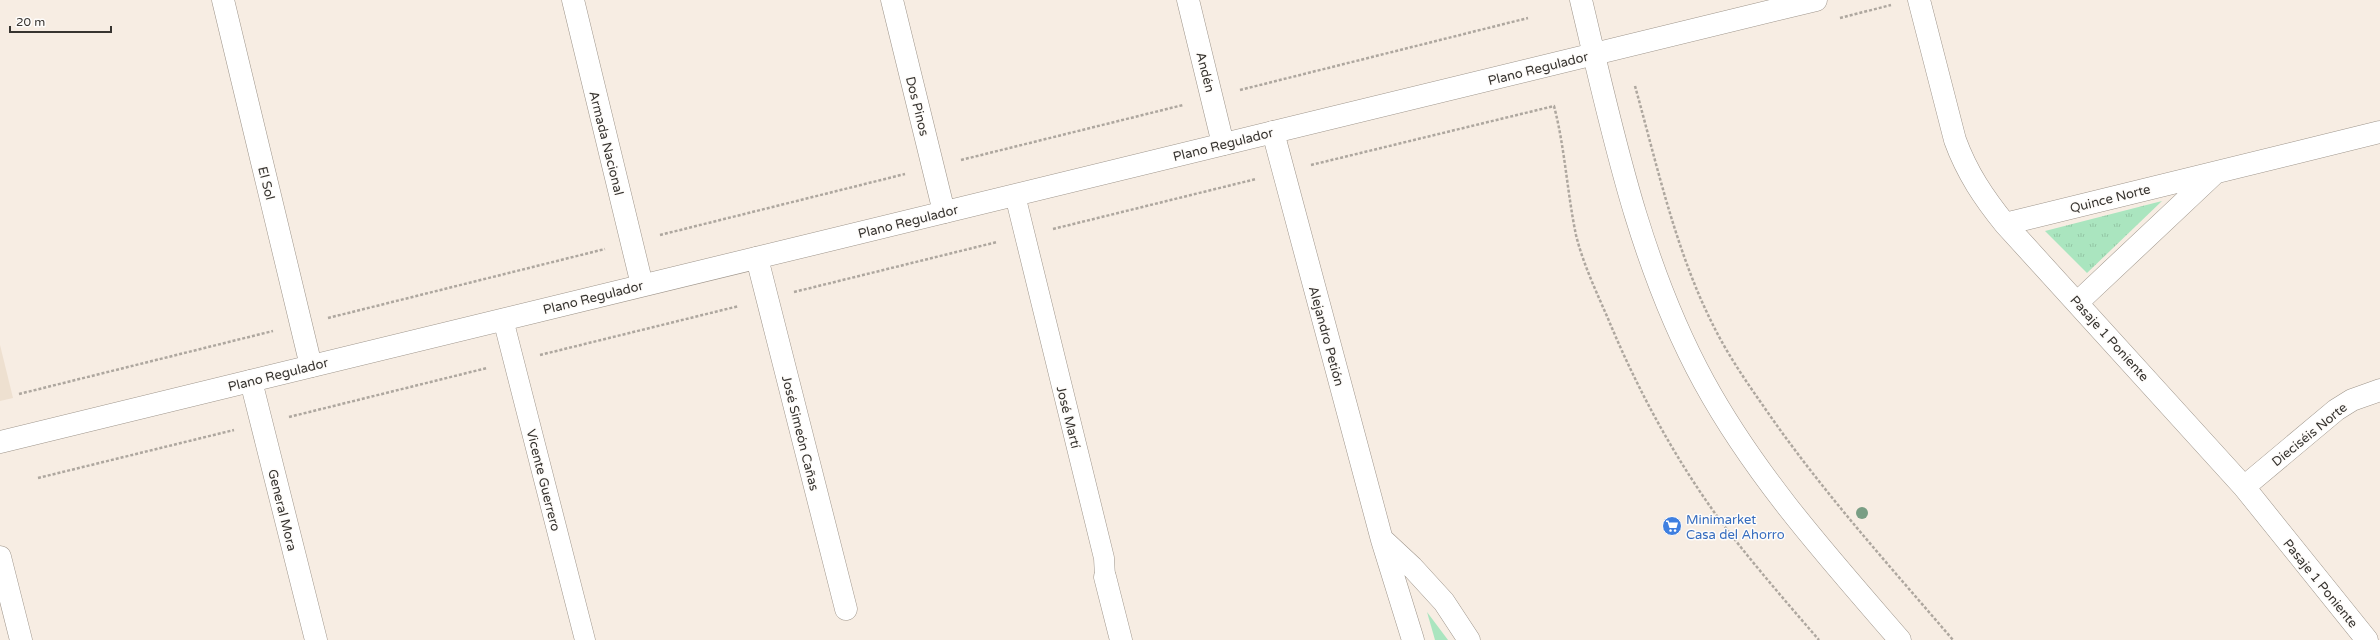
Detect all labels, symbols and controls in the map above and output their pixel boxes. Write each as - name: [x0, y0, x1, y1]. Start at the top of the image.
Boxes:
- scale bar: [10, 8, 111, 34]
- text: 20 m: [16, 15, 45, 29]
- street label: Plano Regulador: [1486, 49, 1590, 89]
- street label: Andén: [1192, 50, 1218, 94]
- street label: Dos Pinos: [902, 75, 932, 138]
- street label: Armada Nacional: [585, 89, 627, 197]
- street label: Plano Regulador: [1171, 125, 1275, 165]
- street label: El Sol: [254, 165, 278, 202]
- street label: Quince Norte: [2068, 181, 2152, 217]
- street label: Plano Regulador: [856, 202, 960, 242]
- street label: Plano Regulador: [541, 278, 645, 318]
- street label: Alejandro Petión: [1305, 284, 1347, 388]
- street label: Pasaje 1 Poniente: [2067, 293, 2152, 385]
- street label: Plano Regulador: [226, 355, 330, 395]
- street label: José Simeón Cañas: [778, 374, 822, 493]
- street label: José Martí: [1053, 384, 1084, 450]
- street label: Dieciséis Norte: [2269, 400, 2351, 470]
- street label: Vicente Guerrero: [523, 428, 563, 533]
- street label: General Mora: [264, 468, 300, 553]
- place label: Minimarket Casa del Ahorro: [1686, 512, 1785, 543]
- supermarket icon: Minimarket Casa del Ahorro: [1661, 515, 1683, 537]
- street label: Pasaje 1 Poniente: [2279, 536, 2361, 631]

